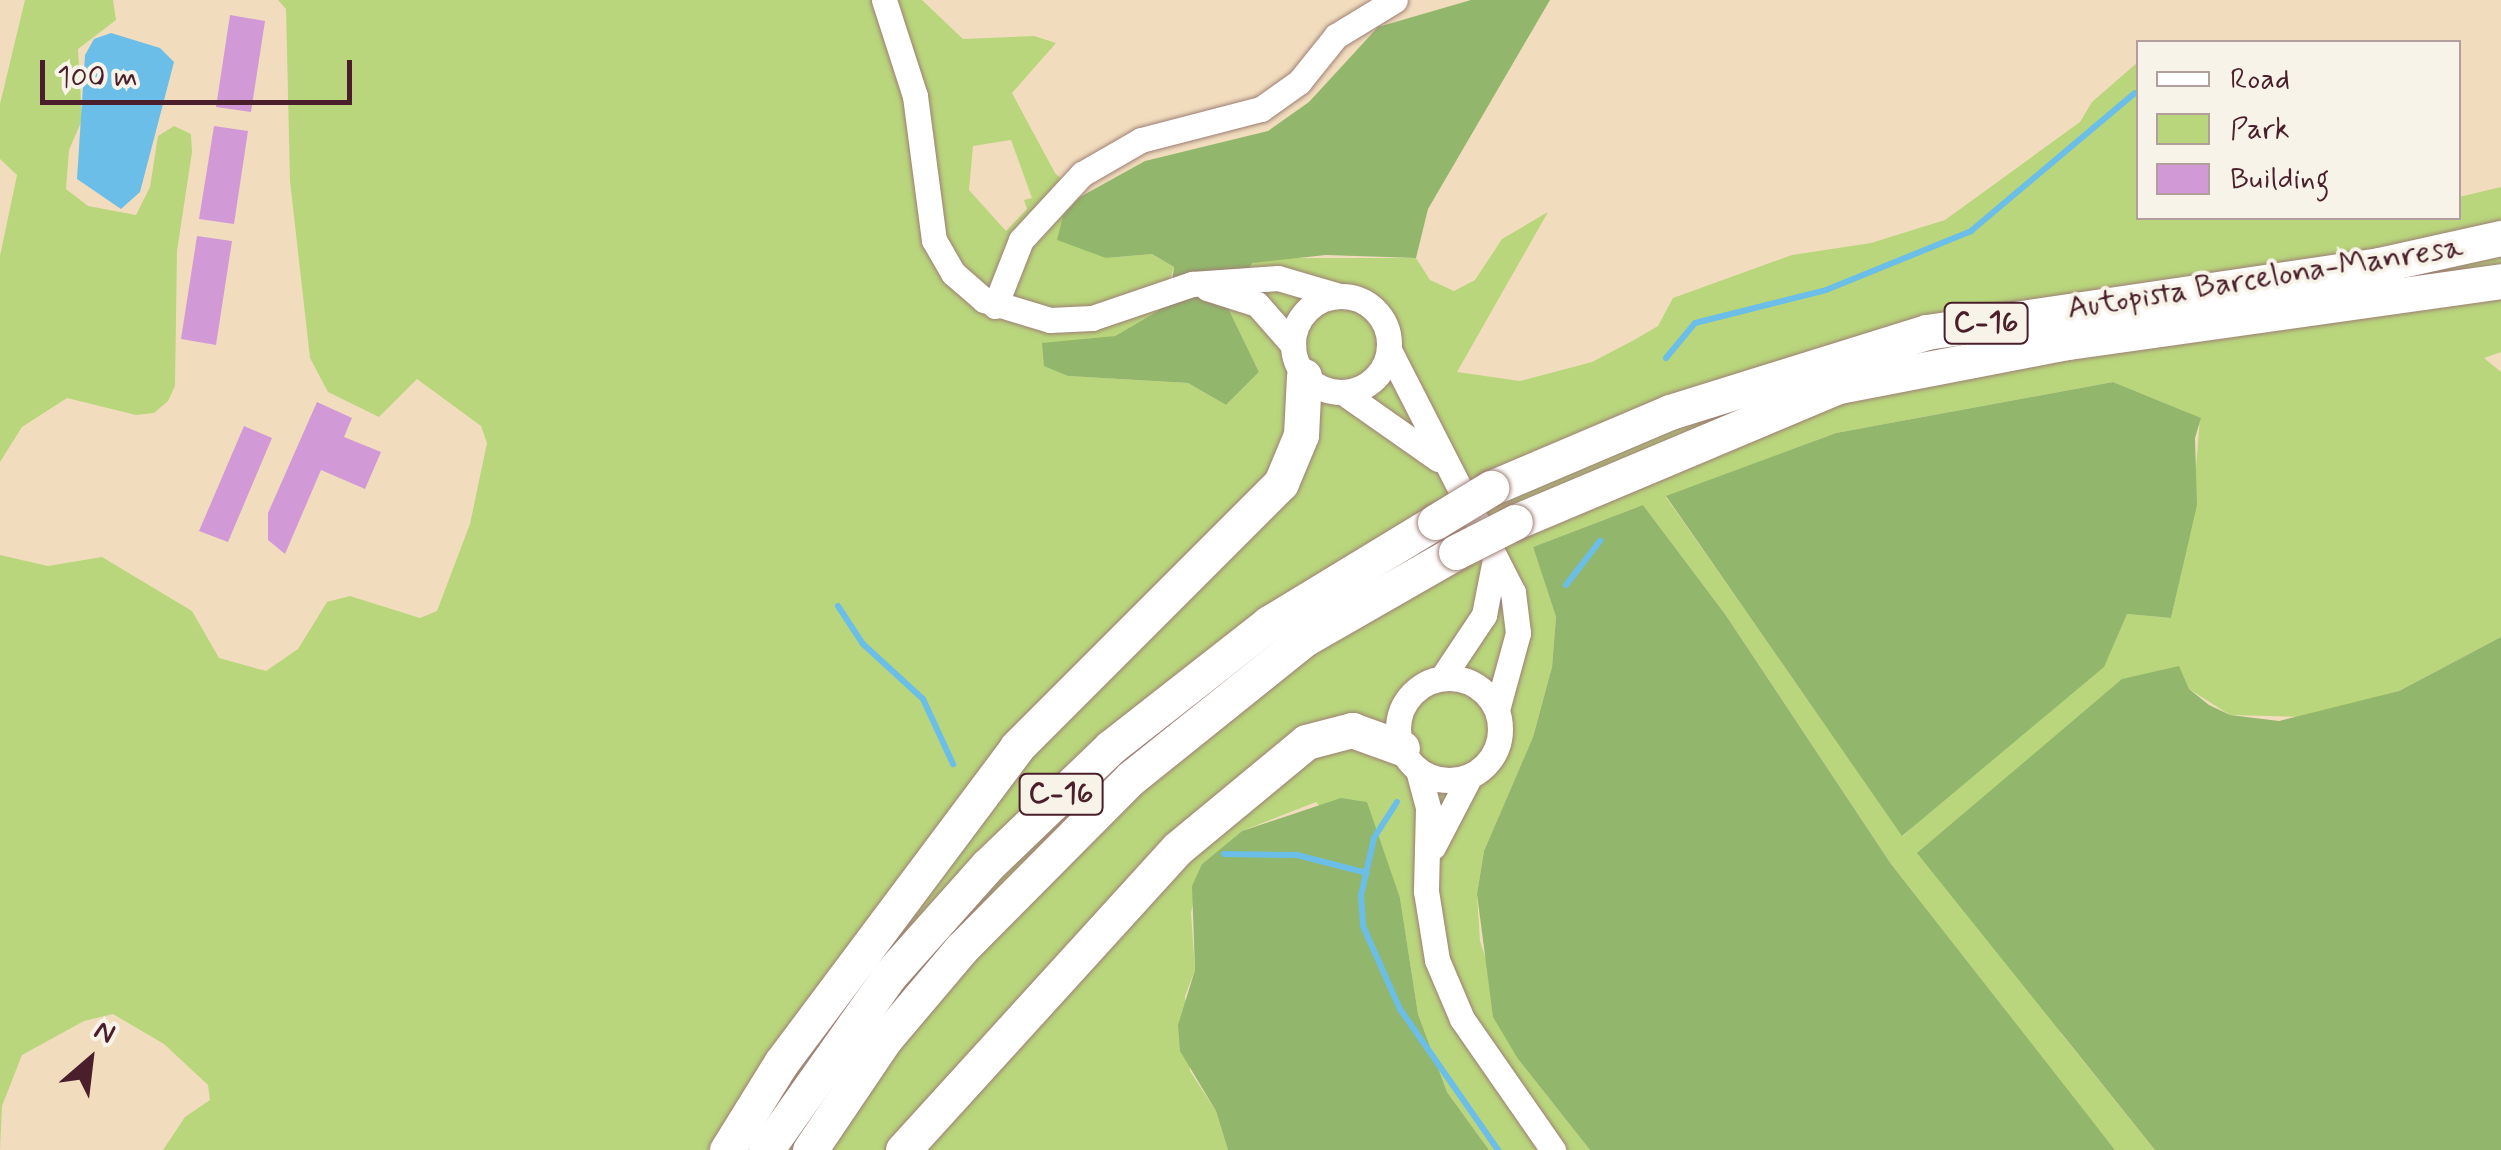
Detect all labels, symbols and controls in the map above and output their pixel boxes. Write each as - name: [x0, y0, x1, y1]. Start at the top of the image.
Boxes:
- scale bar: [45, 40, 358, 102]
- legend: [2136, 40, 2461, 220]
- text: 100 m: [57, 58, 138, 97]
- text: Road: [2230, 60, 2290, 99]
- text: Park: [2230, 110, 2290, 149]
- text: Building: [2230, 160, 2329, 199]
- street label: Autopista Barcelona-Manresa: [2064, 228, 2466, 328]
- road number: C-16: [1944, 298, 2028, 348]
- road number: C-16: [1018, 769, 1104, 819]
- north arrow: [40, 1010, 140, 1110]
- text: N: [87, 1012, 121, 1054]

